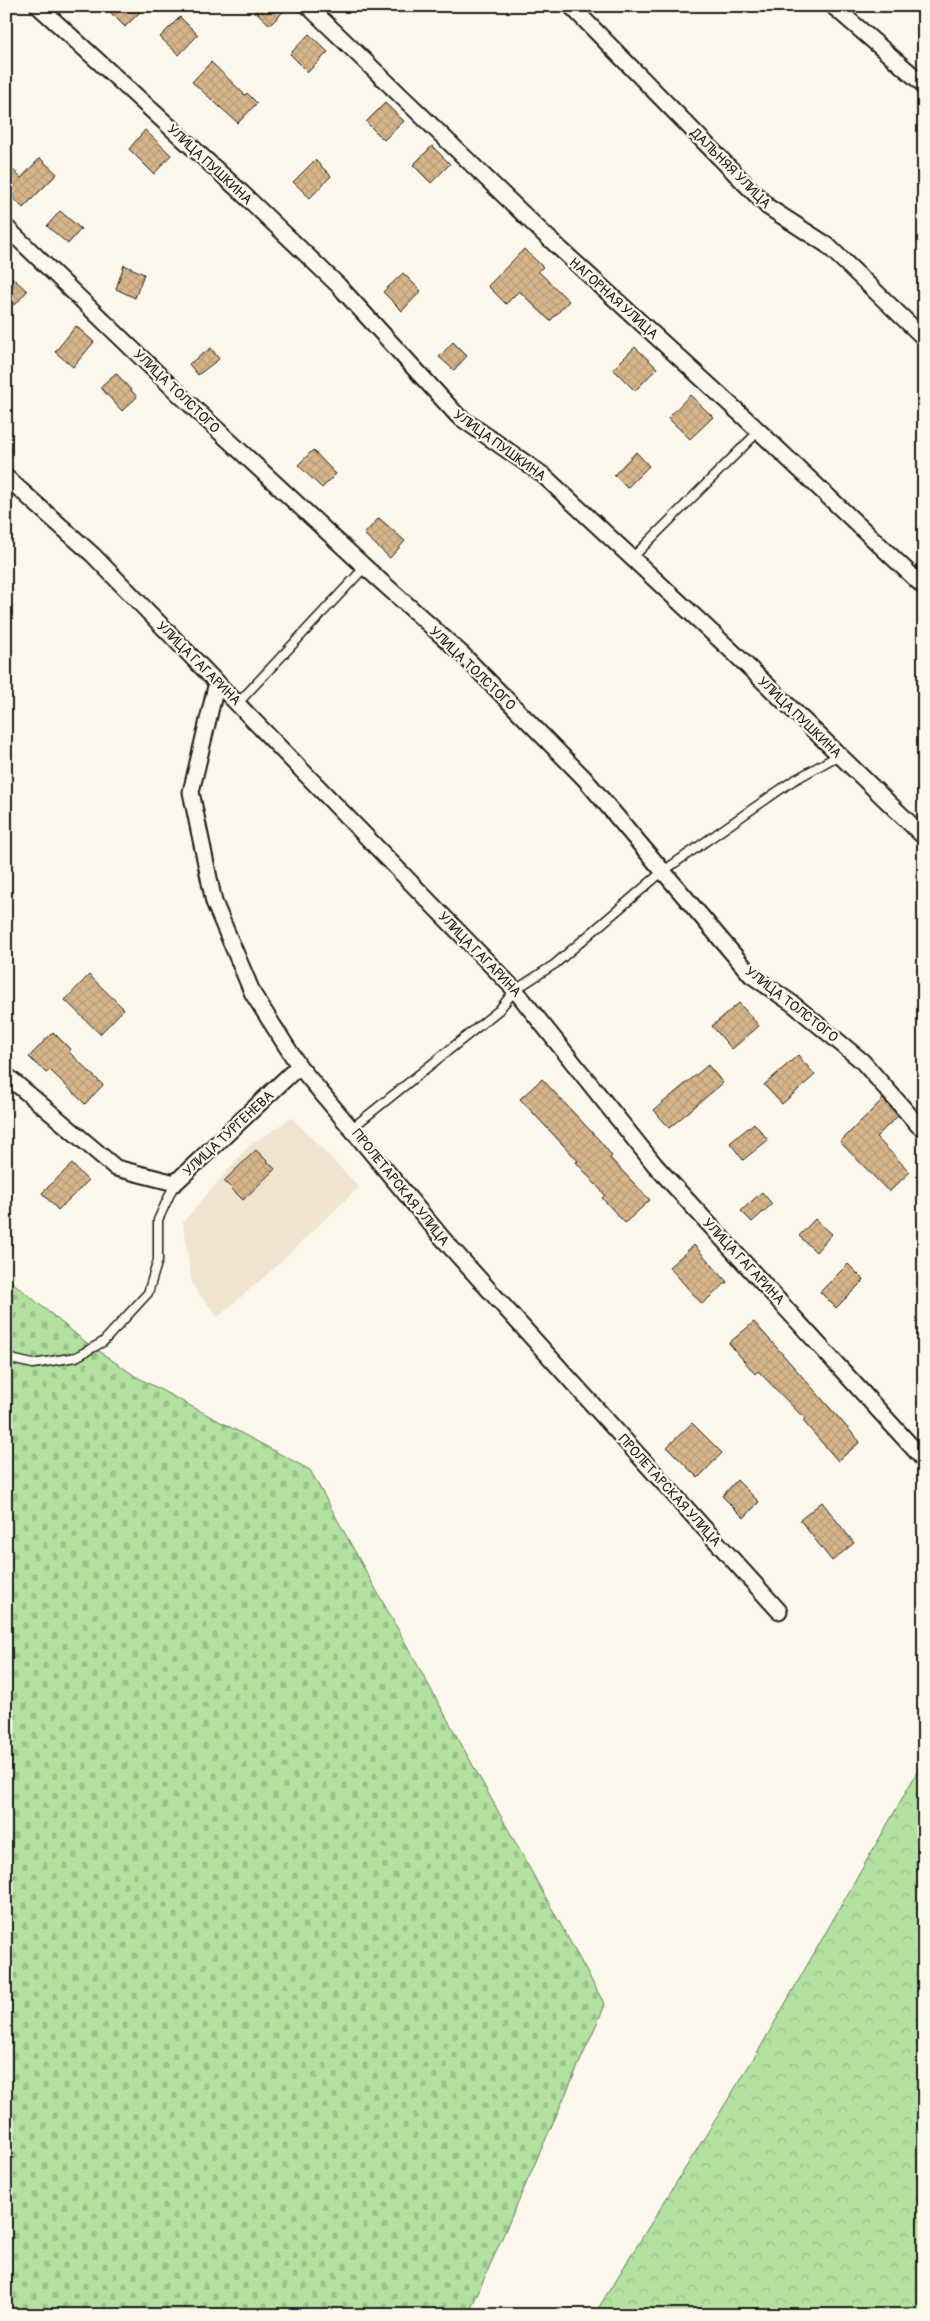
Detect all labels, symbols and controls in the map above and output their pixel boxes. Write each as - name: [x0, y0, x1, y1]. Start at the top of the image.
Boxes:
- street label: УЛИЦА ПУШКИНА: [164, 121, 256, 208]
- street label: ДАЛЬНЯЯ УЛИЦА: [686, 124, 774, 212]
- street label: НАГОРНАЯ УЛИЦА: [566, 254, 662, 343]
- street label: УЛИЦА ТОЛСТОГО: [130, 346, 223, 437]
- street label: УЛИЦА ПУШКИНА: [450, 406, 549, 485]
- street label: УЛИЦА ГАГАРИНА: [153, 618, 244, 709]
- street label: УЛИЦА ТОЛСТОГО: [426, 623, 519, 714]
- street label: УЛИЦА ПУШКИНА: [754, 673, 845, 762]
- street label: УЛИЦА ГАГАРИНА: [435, 908, 525, 1001]
- street label: УЛИЦА ТОЛСТОГО: [742, 963, 842, 1046]
- street label: УЛИЦА ТУРГЕНЕВА: [180, 1087, 277, 1180]
- street label: ПРОЛЕТАРСКАЯ УЛИЦА: [348, 1126, 453, 1249]
- street label: УЛИЦА ГАГАРИНА: [699, 1215, 788, 1308]
- street label: ПРОЛЕТАРСКАЯ УЛИЦА: [615, 1431, 724, 1550]

